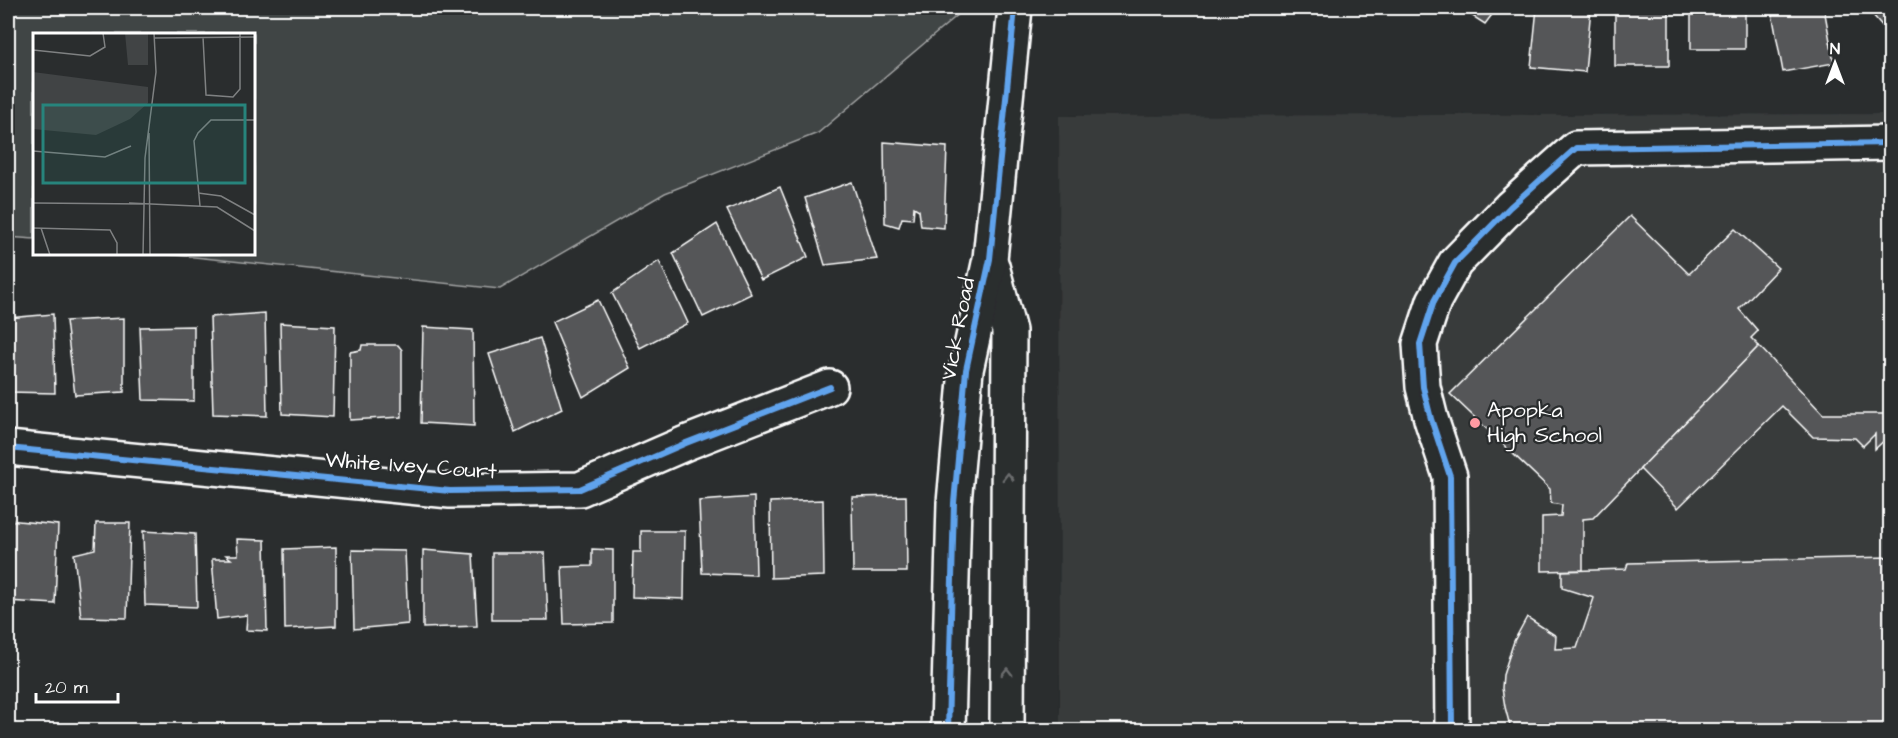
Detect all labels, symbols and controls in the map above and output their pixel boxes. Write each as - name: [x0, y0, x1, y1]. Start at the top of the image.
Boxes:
- inset map: [33, 33, 255, 255]
- north arrow: [1805, 33, 1865, 93]
- text: N: [1830, 38, 1840, 60]
- street label: Vick Road: [933, 275, 983, 383]
- place label: Apopka High School: [1487, 395, 1602, 452]
- marker: Apopka High School: [1468, 416, 1482, 430]
- street label: White Ivey Court: [324, 445, 498, 488]
- one-way arrow: [1002, 473, 1014, 482]
- scale bar: [36, 666, 118, 704]
- one-way arrow: [1001, 668, 1013, 677]
- text: 20 m: [45, 675, 88, 700]

